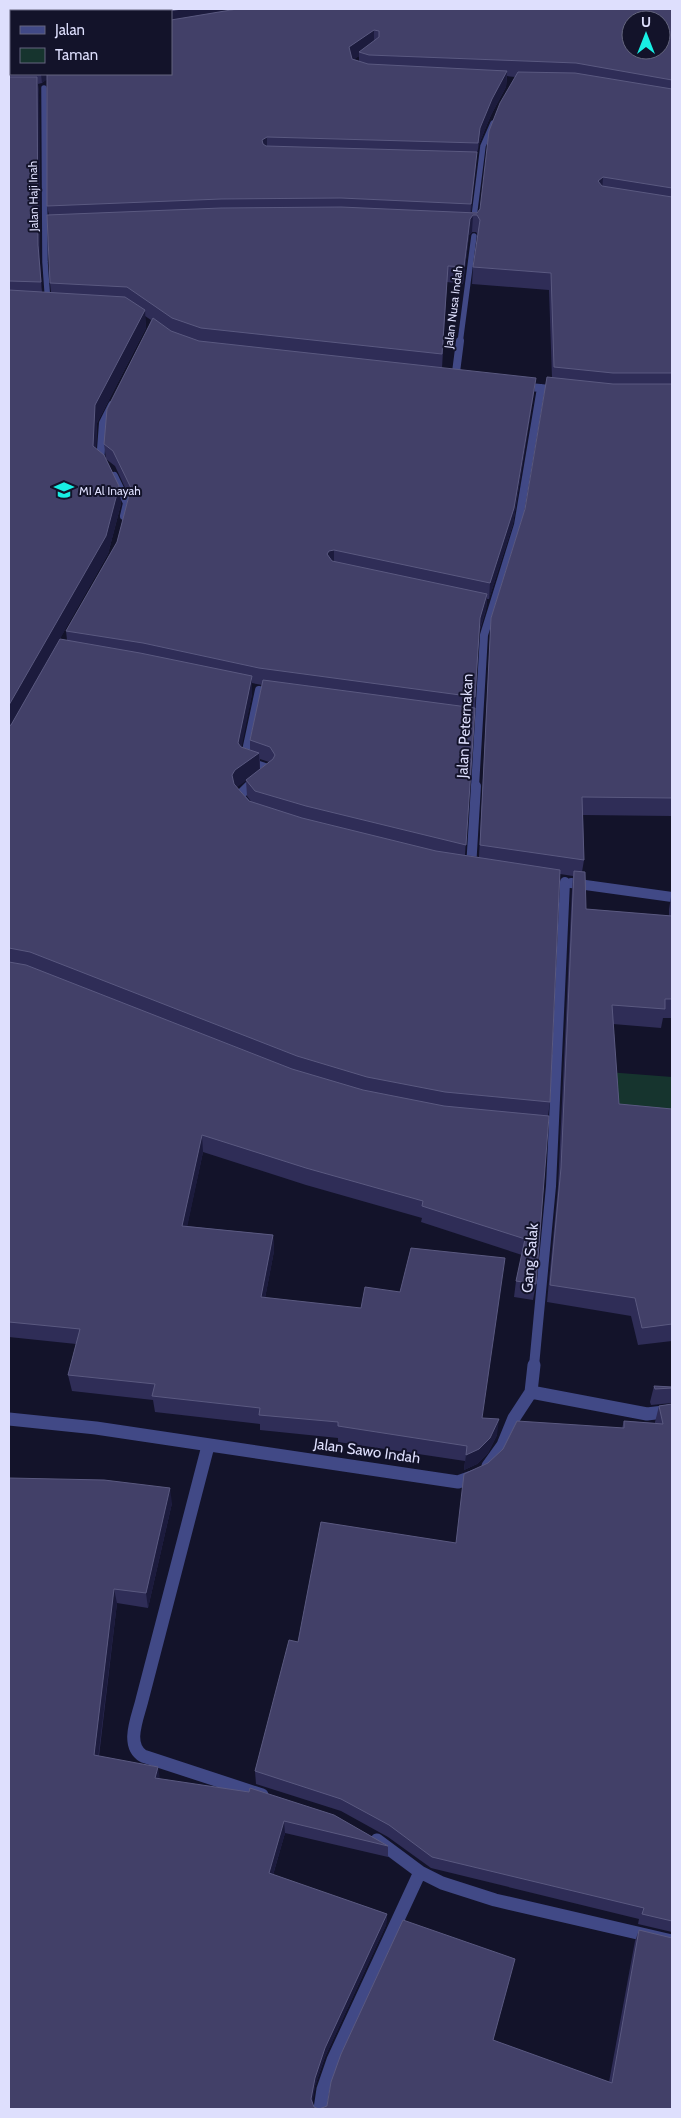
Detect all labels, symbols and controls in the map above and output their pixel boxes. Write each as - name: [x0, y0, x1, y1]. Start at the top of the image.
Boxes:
- legend: [10, 10, 172, 75]
- north arrow: [621, 10, 671, 60]
- text: U: [641, 13, 651, 31]
- text: Jalan: [54, 21, 85, 39]
- text: Taman: [55, 46, 98, 64]
- street label: Jalan Haji Inah: [25, 161, 41, 232]
- street label: Jalan Nusa Indah: [440, 265, 466, 350]
- school or university icon: MI Al Inayah: [53, 479, 75, 501]
- place label: MI Al Inayah: [79, 483, 141, 498]
- street label: Jalan Peternakan: [453, 673, 477, 780]
- street label: Gang Salak: [518, 1222, 542, 1294]
- street label: Jalan Sawo Indah: [312, 1434, 421, 1467]

